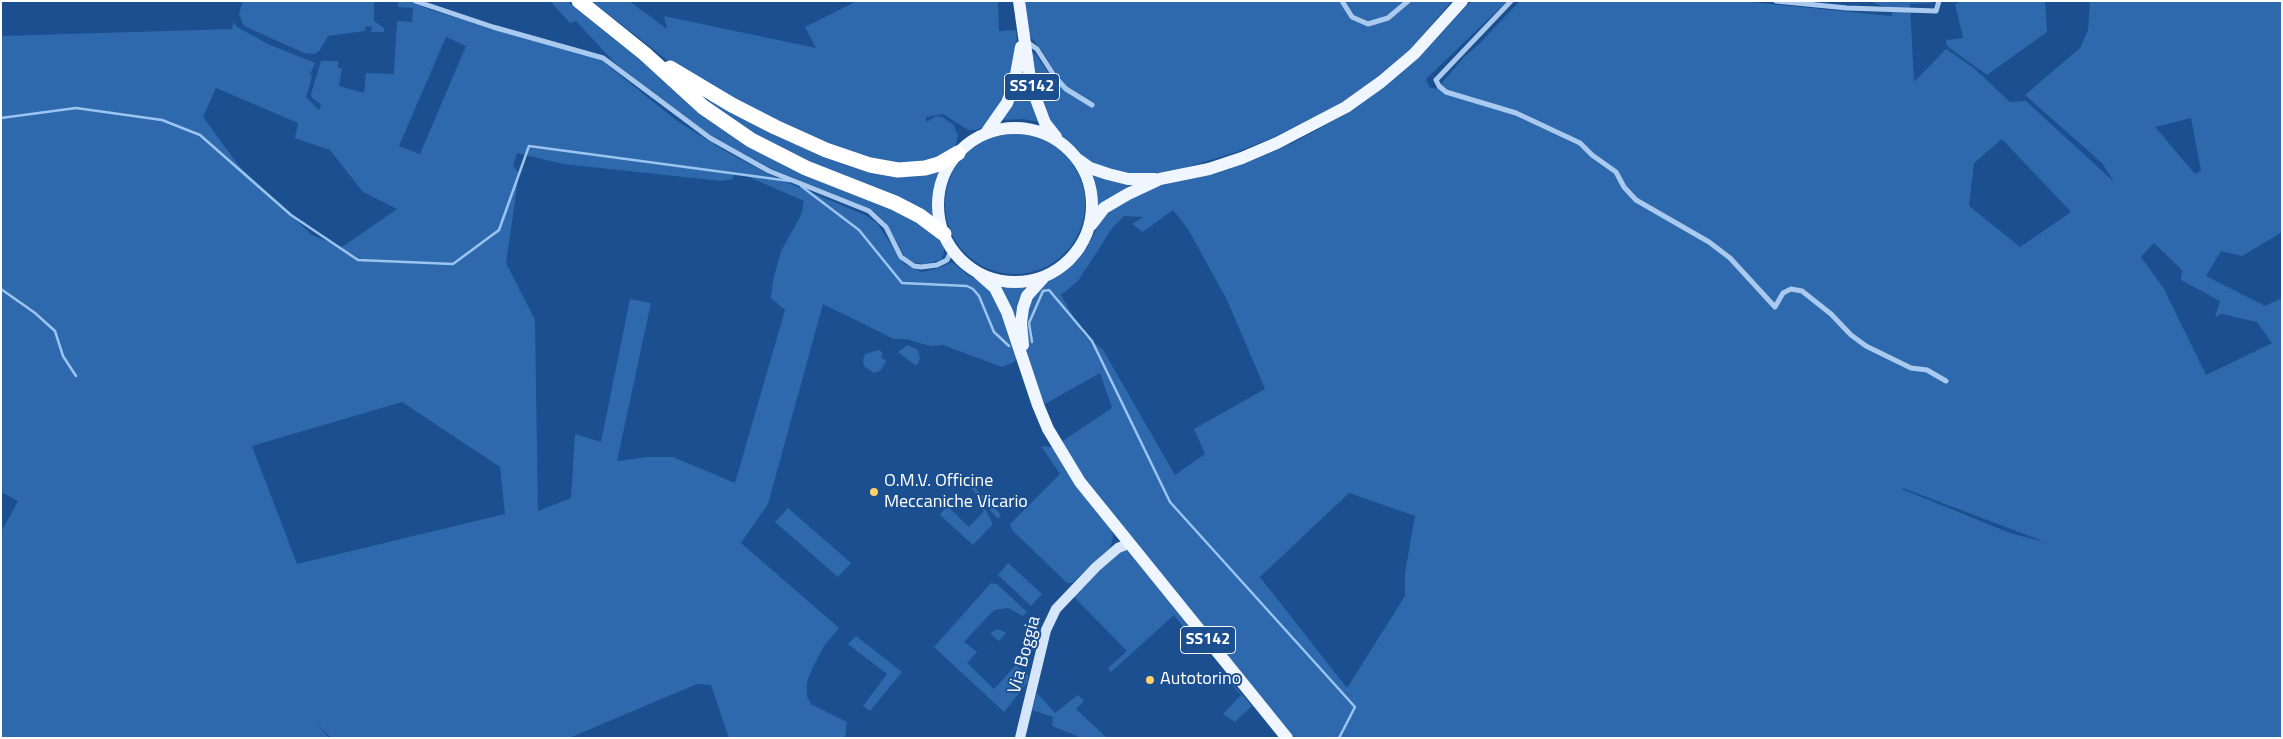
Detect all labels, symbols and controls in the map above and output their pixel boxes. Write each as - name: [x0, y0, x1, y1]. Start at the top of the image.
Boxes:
- road number: SS142: [1004, 74, 1060, 100]
- place label: O.M.V. Officine Meccaniche Vicario: [884, 471, 1028, 514]
- marker: O.M.V. Officine Meccaniche Vicario: [868, 486, 880, 498]
- street label: Via Boggia: [1004, 614, 1046, 696]
- road number: SS142: [1180, 626, 1236, 654]
- place label: Autotorino: [1160, 669, 1241, 691]
- marker: Autotorino: [1144, 674, 1156, 686]

